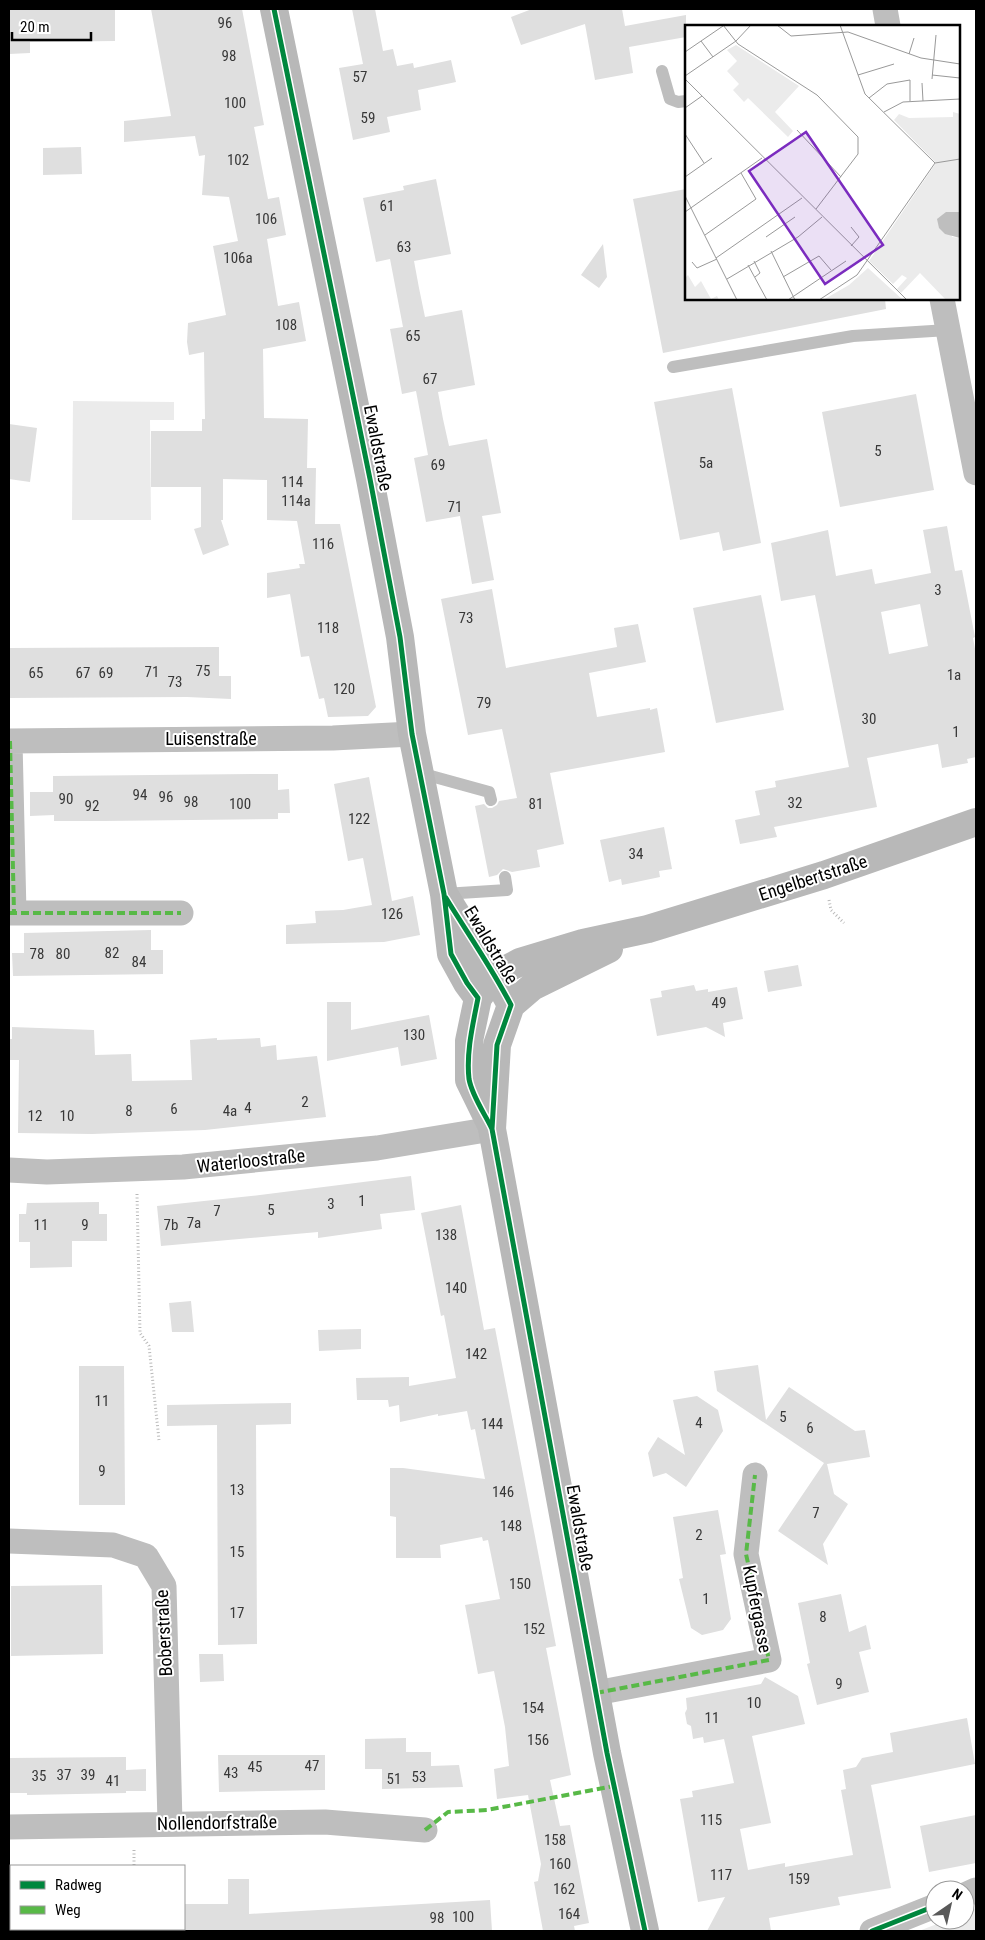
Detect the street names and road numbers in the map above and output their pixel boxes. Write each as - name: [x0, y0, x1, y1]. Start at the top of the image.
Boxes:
- street label: Ewaldstraße: [360, 403, 397, 493]
- street label: Luisenstraße: [165, 728, 257, 749]
- street label: Engelbertstraße: [756, 850, 870, 905]
- street label: Ewaldstraße: [460, 902, 523, 988]
- street label: Waterloostraße: [196, 1144, 306, 1177]
- street label: Ewaldstraße: [563, 1483, 598, 1573]
- street label: Kupfergasse: [739, 1563, 776, 1654]
- street label: Boberstraße: [151, 1589, 176, 1677]
- street label: Nollendorfstraße: [157, 1811, 277, 1834]

